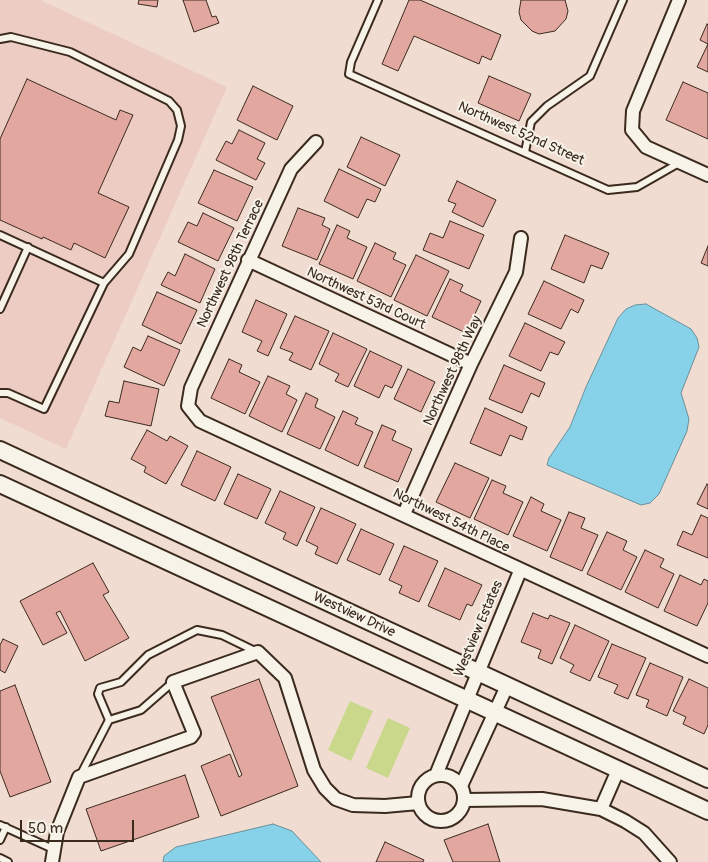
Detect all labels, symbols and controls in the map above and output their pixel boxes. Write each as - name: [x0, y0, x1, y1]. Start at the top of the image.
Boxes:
- street label: Northwest 52nd Street: [455, 99, 587, 169]
- street label: Northwest 98th Terrace: [194, 197, 268, 331]
- street label: Northwest 53rd Court: [304, 264, 428, 334]
- street label: Northwest 98th Way: [420, 313, 486, 429]
- street label: Northwest 54th Place: [390, 485, 512, 557]
- street label: Westview Estates: [451, 578, 507, 680]
- street label: Westview Drive: [310, 589, 398, 641]
- scale bar: [22, 810, 136, 842]
- text: 50 m: [28, 819, 63, 838]

